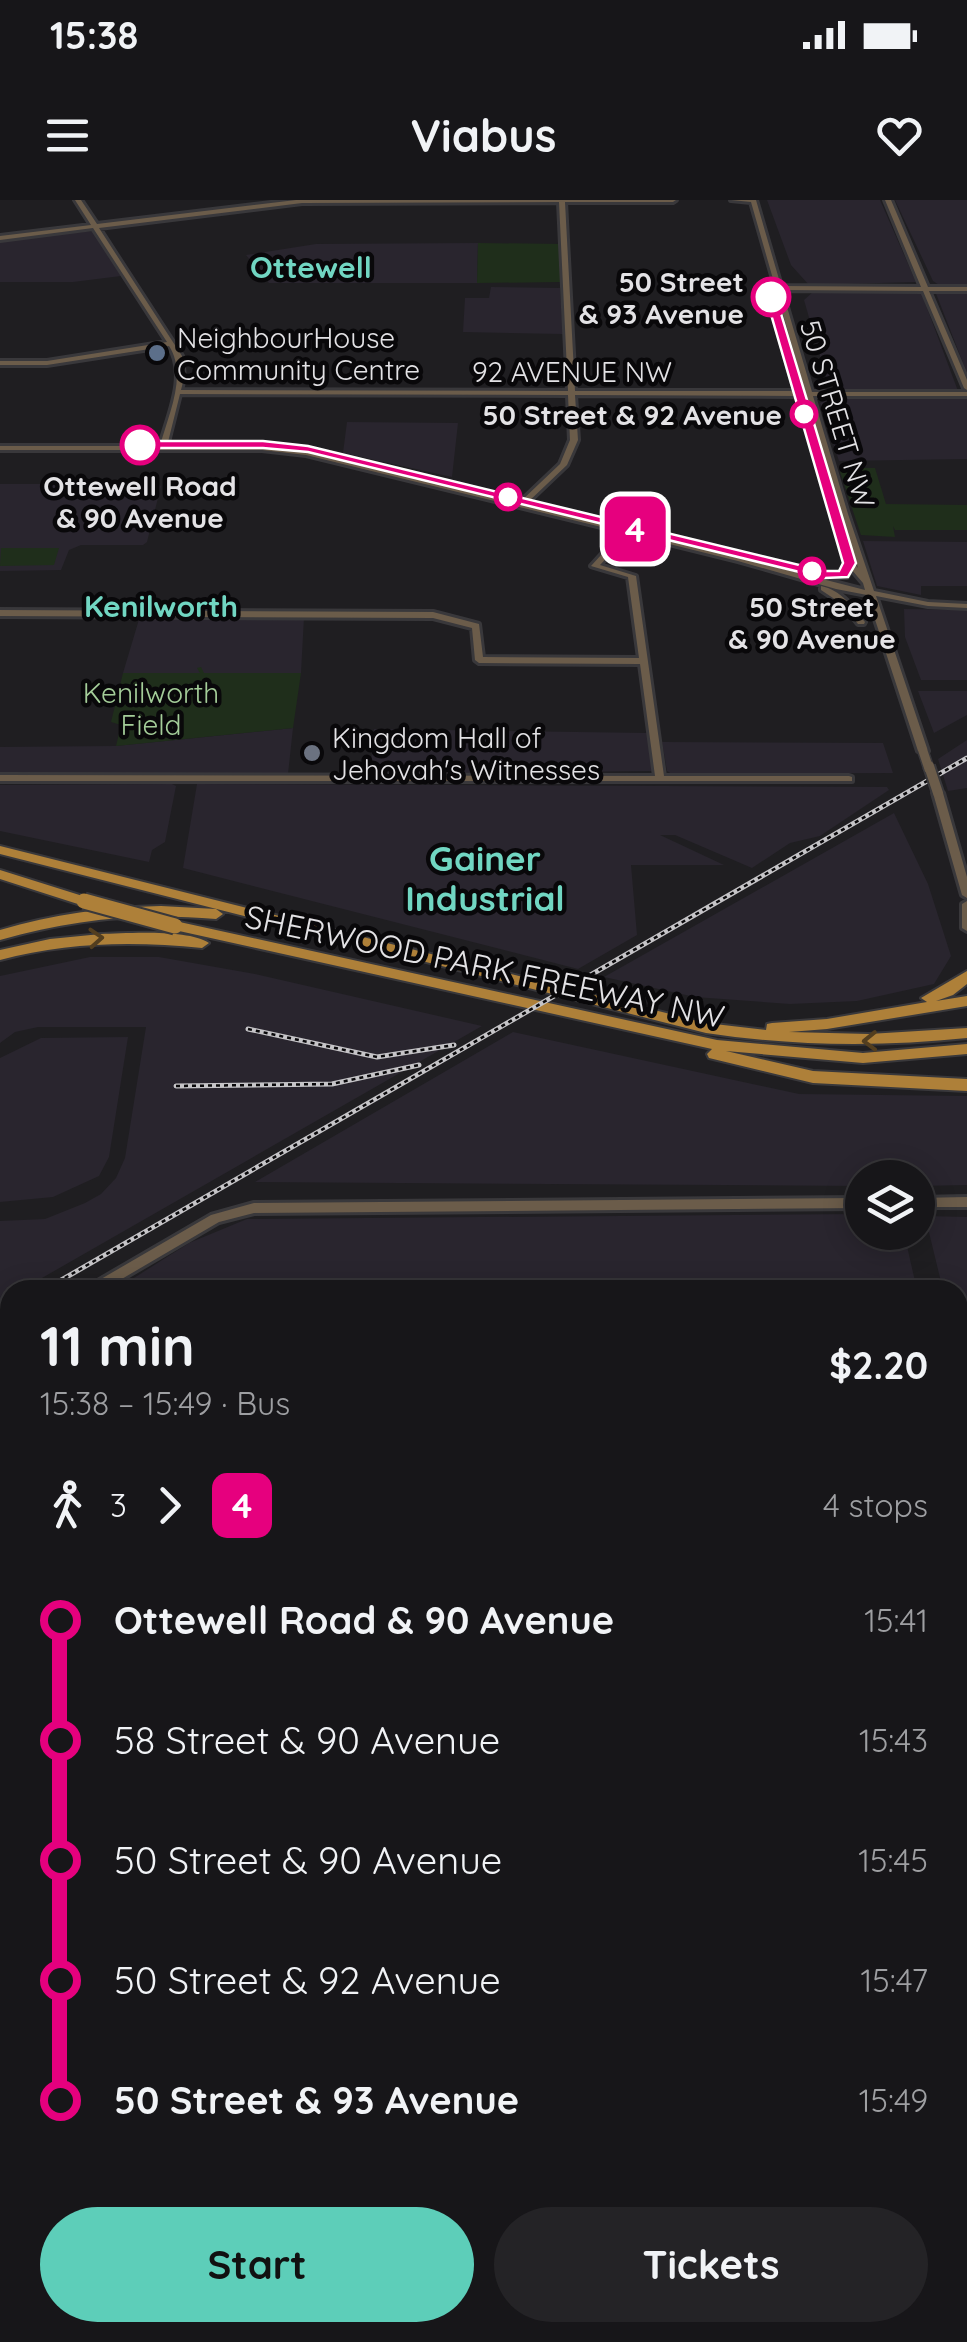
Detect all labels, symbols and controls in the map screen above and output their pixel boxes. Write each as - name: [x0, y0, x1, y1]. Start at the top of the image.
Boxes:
- text: 15:38: [50, 11, 138, 59]
- text: Viabus: [411, 107, 556, 163]
- icon: menu: [40, 108, 95, 163]
- icon: heart: [872, 108, 927, 163]
- district label: Ottewell: [250, 248, 372, 286]
- place label: 50 Street & 93 Avenue: [579, 264, 744, 331]
- marker: 50 Street & 93 Avenue: [752, 278, 790, 316]
- street label: 50 STREET NW: [793, 316, 883, 512]
- place label: NeighbourHouse Community Centre: [177, 320, 420, 387]
- marker: NeighbourHouse Community Centre: [146, 342, 168, 364]
- street label: 92 AVENUE NW: [472, 354, 672, 389]
- place label: 50 Street & 92 Avenue: [483, 397, 782, 432]
- marker: 50 Street & 92 Avenue: [791, 401, 817, 427]
- marker: Ottewell Road & 90 Avenue: [121, 426, 159, 464]
- place label: Ottewell Road & 90 Avenue: [43, 468, 237, 535]
- unlabelled marker: [495, 484, 521, 510]
- line badge: 4: [602, 496, 668, 562]
- text: 4: [625, 507, 645, 551]
- marker: 50 Street & 90 Avenue: [799, 558, 825, 584]
- district label: Kenilworth: [84, 587, 238, 625]
- place label: 50 Street & 90 Avenue: [728, 589, 896, 656]
- park label: Kenilworth Field: [83, 675, 219, 742]
- place label: Kingdom Hall of Jehovah's Witnesses: [332, 720, 600, 787]
- marker: Kingdom Hall of Jehovah's Witnesses: [301, 742, 323, 764]
- district label: Gainer Industrial: [405, 836, 565, 920]
- street label: SHERWOOD PARK FREEWAY NW: [242, 896, 728, 1036]
- one-way arrow: [88, 928, 104, 949]
- one-way arrow: [861, 1030, 876, 1052]
- map controls: [845, 1160, 935, 1250]
- button: layers: [845, 1160, 935, 1250]
- text: 11 min: [40, 1311, 195, 1380]
- text: $2.20: [829, 1341, 928, 1389]
- text: 15:38 – 15:49 · Bus: [40, 1383, 290, 1423]
- icon: walk: [40, 1478, 95, 1533]
- icon: forward: [142, 1478, 197, 1533]
- text: 4: [232, 1483, 252, 1527]
- text: 3: [110, 1485, 127, 1525]
- text: 4 stops: [823, 1485, 928, 1525]
- text: Ottewell Road & 90 Avenue: [114, 1596, 614, 1644]
- text: 15:41: [864, 1600, 928, 1640]
- text: 58 Street & 90 Avenue: [114, 1716, 500, 1764]
- text: 15:43: [859, 1720, 928, 1760]
- text: 50 Street & 90 Avenue: [114, 1836, 502, 1884]
- text: 15:45: [858, 1840, 928, 1880]
- text: 50 Street & 92 Avenue: [114, 1956, 501, 2004]
- text: 15:47: [860, 1960, 928, 2000]
- text: 50 Street & 93 Avenue: [114, 2076, 519, 2124]
- text: 15:49: [859, 2080, 928, 2120]
- button: Start: [40, 2207, 474, 2322]
- button: Tickets: [494, 2207, 928, 2322]

